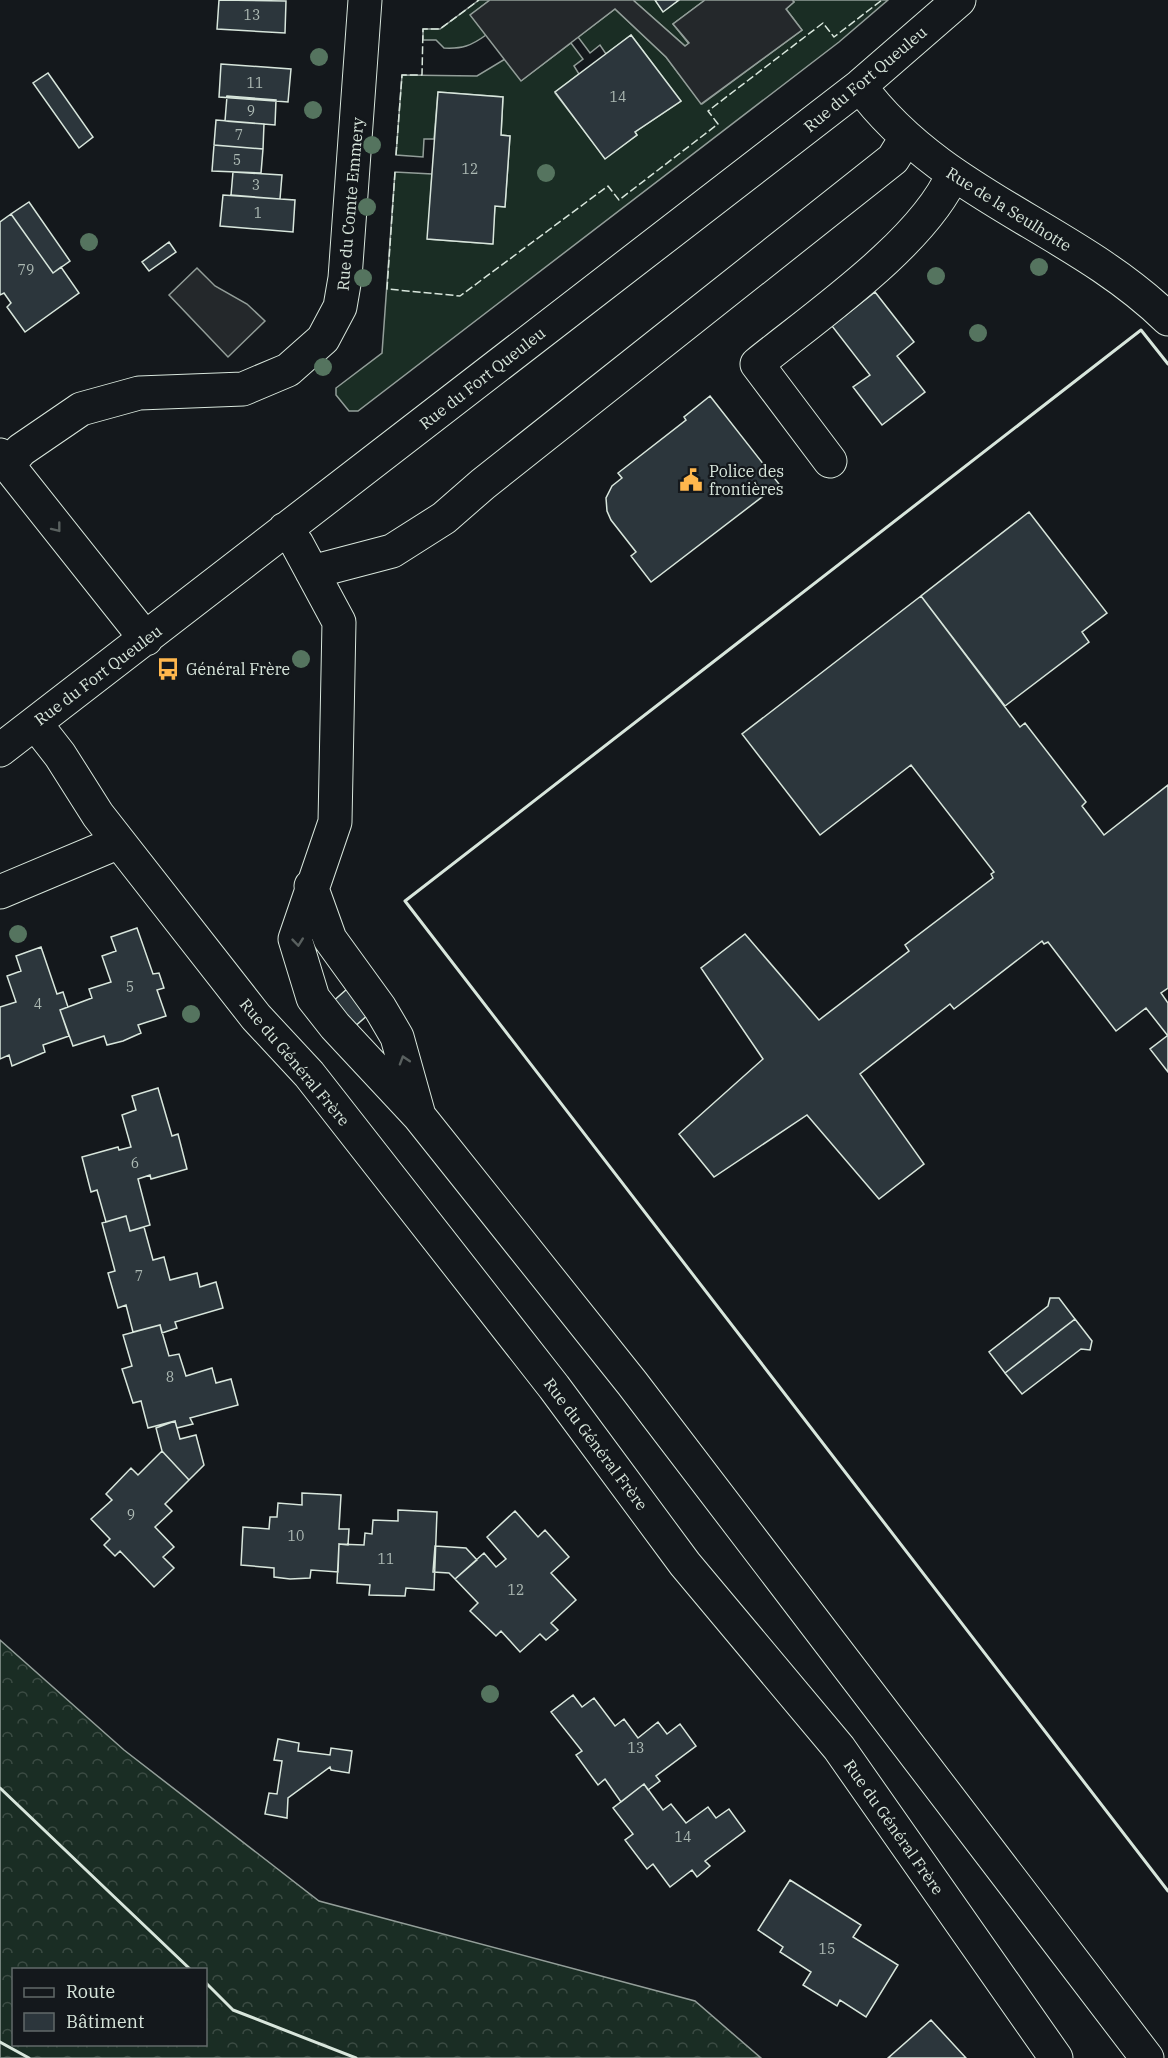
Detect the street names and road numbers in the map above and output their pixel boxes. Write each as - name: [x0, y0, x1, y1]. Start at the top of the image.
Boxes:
- street label: Rue du Fort Queuleu: [799, 22, 931, 136]
- street label: Rue du Comte Emmery: [332, 116, 368, 292]
- street label: Rue de la Seulhotte: [943, 162, 1075, 256]
- street label: Rue du Fort Queuleu: [415, 323, 549, 433]
- street label: Rue du Fort Queuleu: [30, 621, 166, 729]
- street label: Rue du Général Frère: [236, 994, 354, 1130]
- street label: Rue du Général Frère: [540, 1374, 652, 1514]
- street label: Rue du Général Frère: [840, 1756, 948, 1898]

